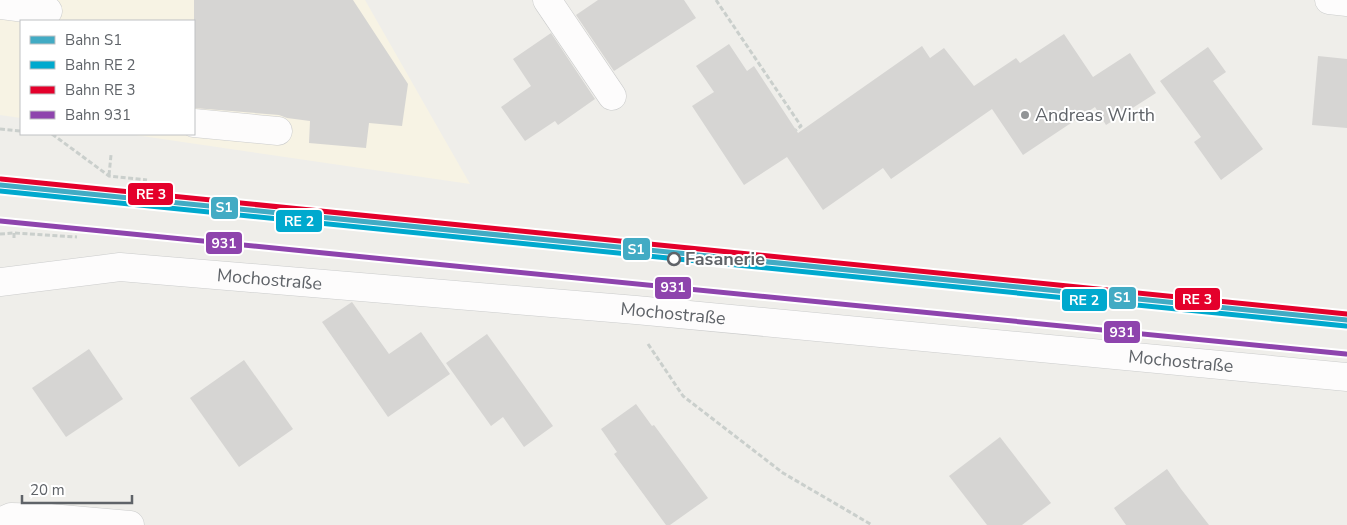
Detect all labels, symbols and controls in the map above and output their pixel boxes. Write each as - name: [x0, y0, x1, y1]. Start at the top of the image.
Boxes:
- legend: [20, 20, 195, 135]
- text: Bahn S1: [65, 30, 122, 50]
- text: Bahn RE 2: [65, 55, 136, 75]
- text: Bahn RE 3: [65, 80, 136, 100]
- place label: Andreas Wirth: [1035, 103, 1155, 127]
- text: Bahn 931: [65, 105, 131, 125]
- marker: Andreas Wirth: [1019, 109, 1031, 121]
- line badge: RE 3: [127, 182, 174, 206]
- text: RE 3: [136, 185, 166, 204]
- line badge: S1: [210, 196, 239, 220]
- text: S1: [215, 198, 233, 217]
- line badge: RE 2: [275, 209, 323, 233]
- text: RE 2: [284, 212, 314, 231]
- line badge: 931: [205, 231, 243, 255]
- text: 931: [211, 234, 237, 253]
- line badge: S1: [622, 237, 651, 261]
- text: S1: [627, 240, 645, 259]
- place label: Fasanerie: [685, 247, 765, 271]
- marker: Fasanerie: [667, 252, 681, 266]
- street label: Mochostraße: [216, 263, 323, 296]
- line badge: 931: [654, 276, 692, 300]
- text: 931: [660, 278, 686, 297]
- line badge: S1: [1108, 286, 1137, 310]
- line badge: RE 3: [1174, 287, 1221, 311]
- line badge: RE 2: [1061, 288, 1108, 312]
- text: S1: [1113, 288, 1131, 307]
- text: RE 3: [1182, 290, 1212, 309]
- text: RE 2: [1069, 291, 1099, 310]
- street label: Mochostraße: [620, 297, 727, 330]
- line badge: 931: [1103, 320, 1141, 344]
- text: 931: [1109, 323, 1135, 342]
- street label: Mochostraße: [1127, 344, 1234, 378]
- scale bar: [22, 472, 132, 504]
- text: 20 m: [30, 480, 65, 500]

